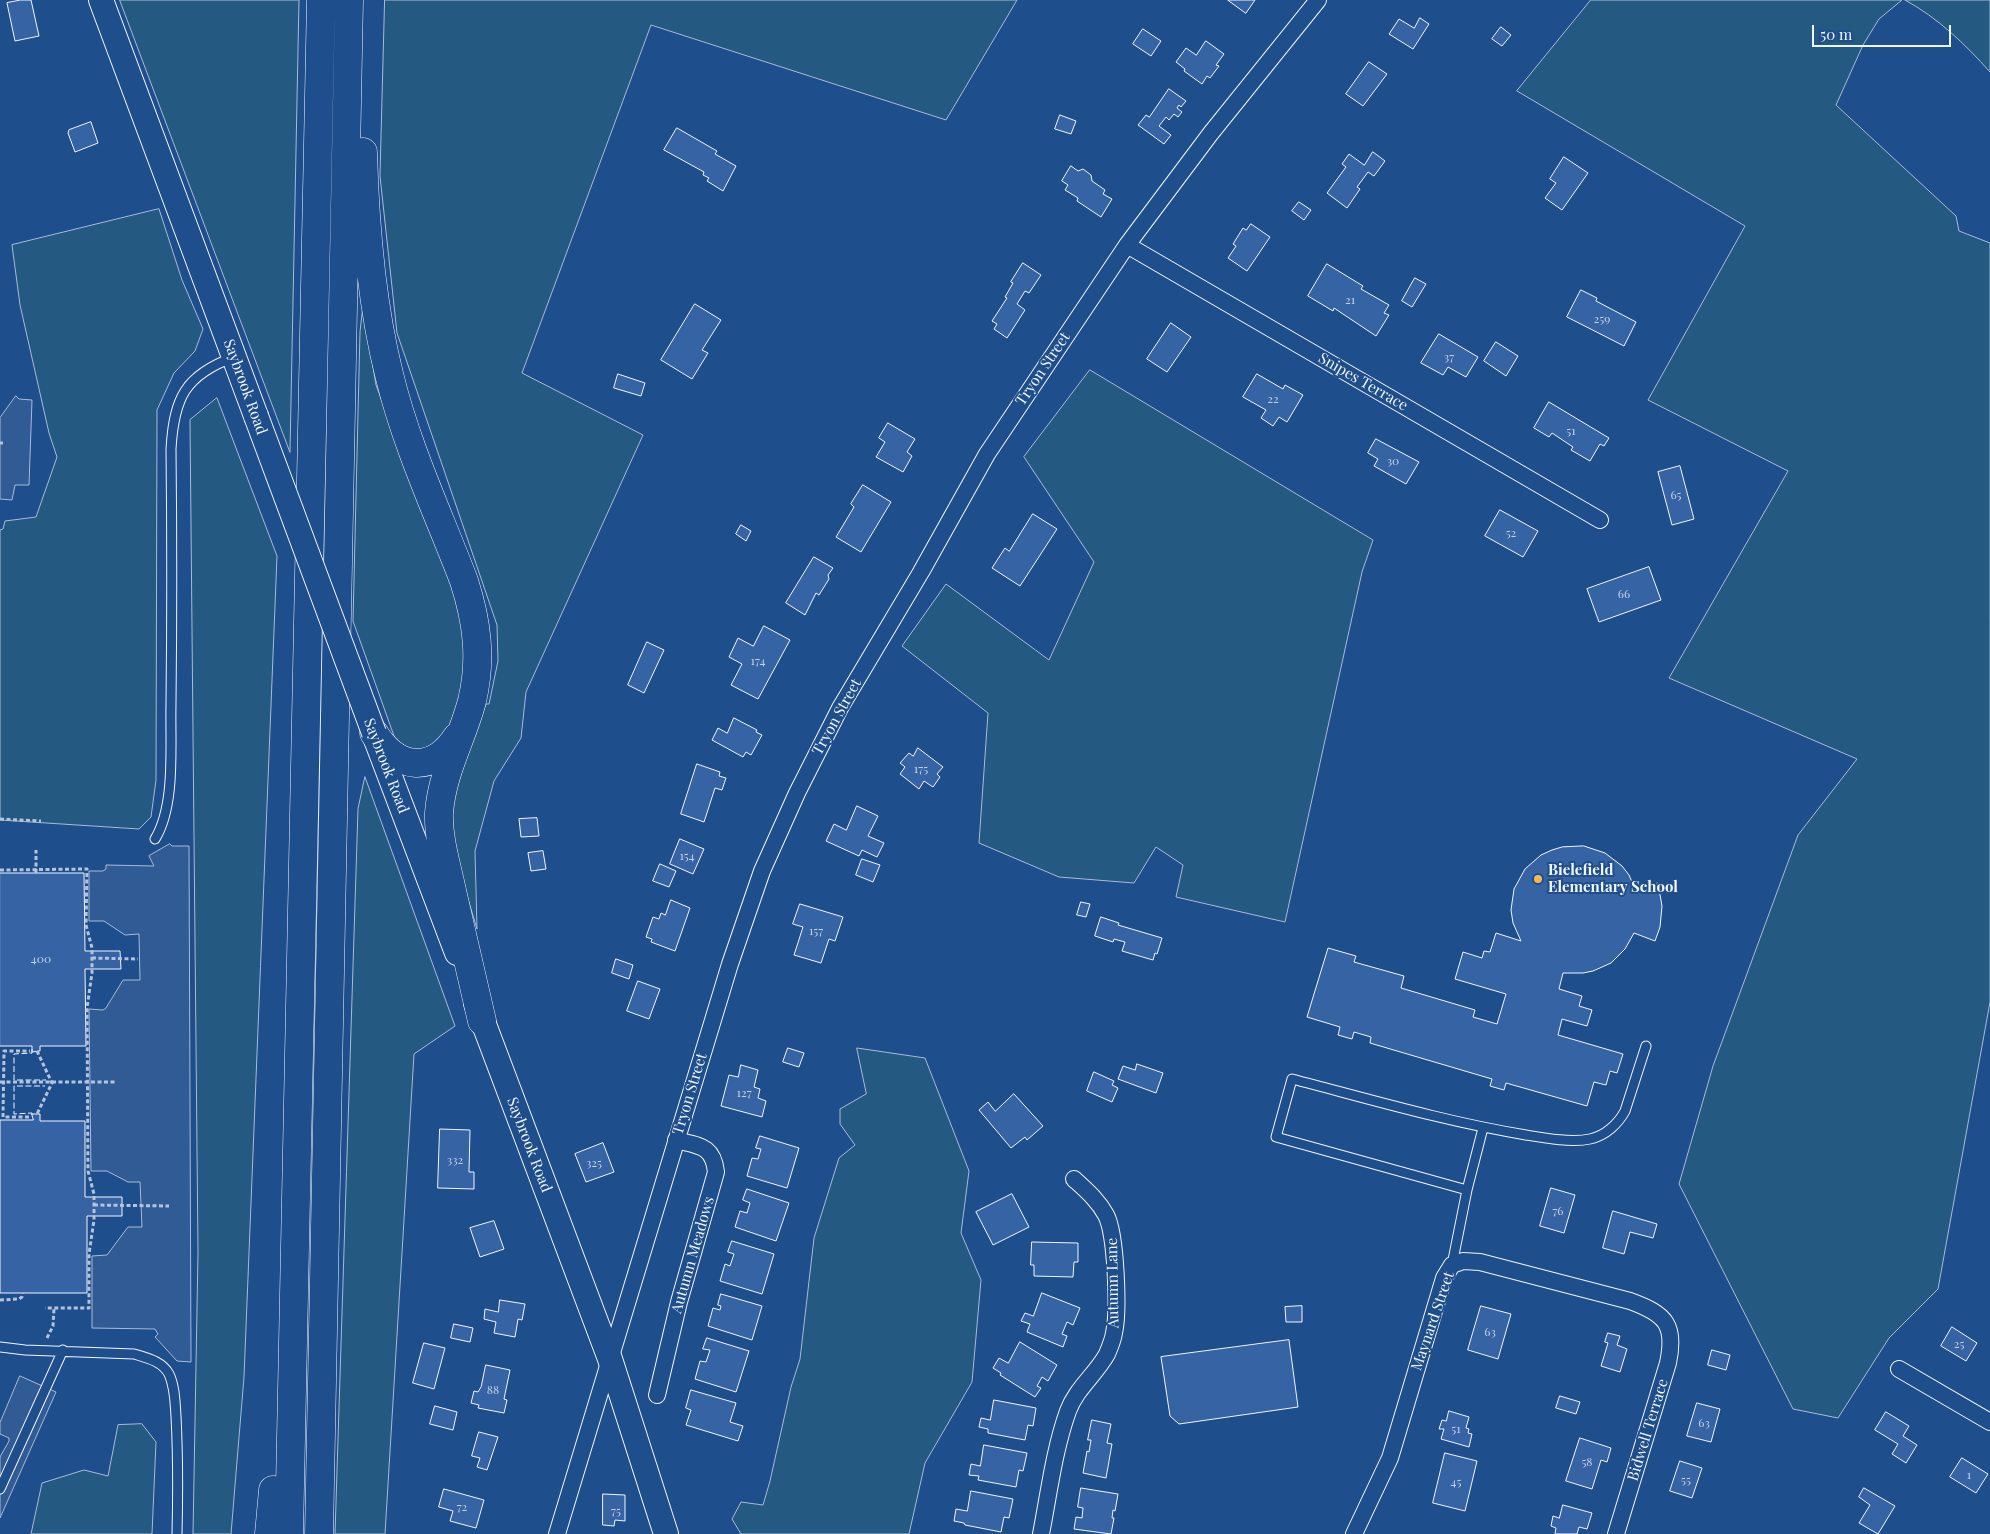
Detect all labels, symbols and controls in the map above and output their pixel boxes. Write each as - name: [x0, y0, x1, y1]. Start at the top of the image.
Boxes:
- scale bar: [1815, 15, 1954, 47]
- text: 50 m: [1820, 24, 1852, 44]
- house number: 21: [1345, 293, 1355, 307]
- house number: 259: [1594, 312, 1610, 326]
- street label: Tryon Street: [1012, 329, 1074, 409]
- street label: Saybrook Road: [219, 337, 271, 437]
- street label: Snipes Terrace: [1315, 349, 1411, 415]
- house number: 37: [1444, 350, 1454, 364]
- house number: 22: [1267, 392, 1279, 406]
- house number: 51: [1566, 424, 1576, 438]
- house number: 30: [1387, 454, 1399, 468]
- house number: 65: [1670, 488, 1682, 502]
- house number: 52: [1506, 526, 1516, 540]
- house number: 66: [1618, 587, 1630, 601]
- house number: 174: [751, 654, 765, 668]
- street label: Tryon Street: [809, 676, 865, 758]
- street label: Saybrook Road: [360, 716, 412, 816]
- house number: 175: [914, 762, 928, 776]
- house number: 154: [679, 849, 695, 863]
- place label: Bielefield Elementary School: [1548, 861, 1678, 896]
- marker: Bielefield Elementary School: [1532, 873, 1544, 885]
- house number: 157: [809, 924, 823, 938]
- house number: 400: [31, 952, 51, 966]
- street label: Tryon Street: [669, 1051, 711, 1137]
- house number: 127: [736, 1086, 752, 1100]
- street label: Saybrook Road: [503, 1095, 555, 1195]
- house number: 332: [447, 1153, 463, 1167]
- house number: 325: [586, 1156, 602, 1170]
- street label: Autumn Meadows: [668, 1195, 718, 1315]
- house number: 76: [1552, 1204, 1564, 1218]
- street label: Autumn Lane: [1103, 1238, 1123, 1328]
- street label: Maynard Street: [1408, 1269, 1458, 1373]
- house number: 63: [1484, 1325, 1496, 1339]
- house number: 25: [1954, 1337, 1964, 1351]
- street label: Bidwell Terrace: [1624, 1377, 1672, 1483]
- house number: 88: [487, 1383, 499, 1397]
- house number: 63: [1698, 1416, 1710, 1430]
- house number: 51: [1451, 1422, 1461, 1436]
- house number: 58: [1581, 1455, 1593, 1469]
- house number: 1: [1967, 1468, 1971, 1482]
- house number: 55: [1681, 1473, 1691, 1487]
- house number: 45: [1451, 1475, 1461, 1489]
- house number: 72: [457, 1500, 467, 1514]
- house number: 75: [611, 1504, 621, 1518]

